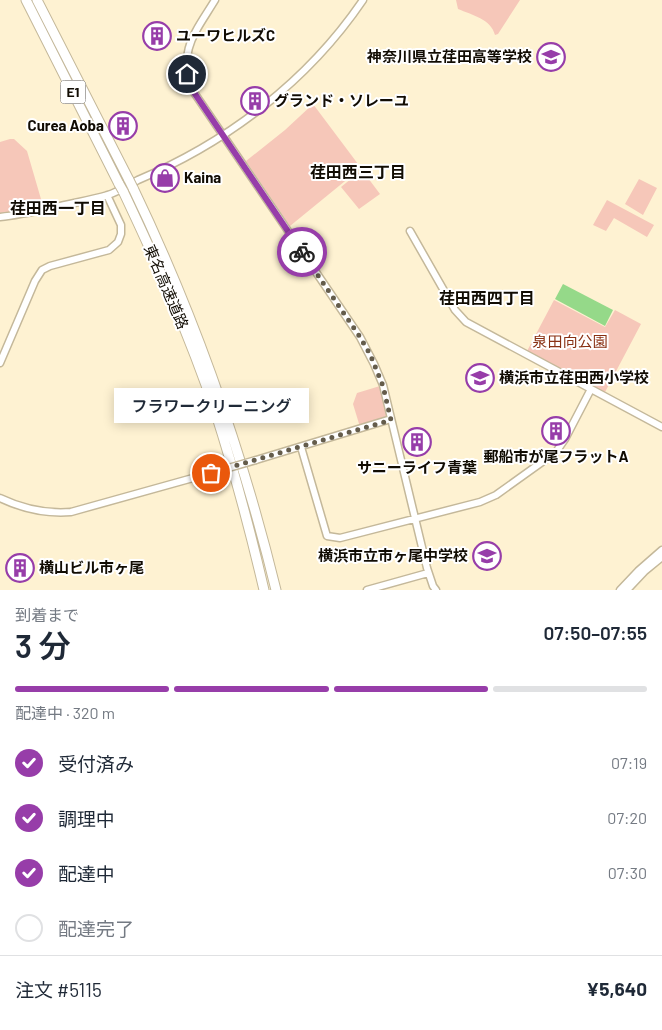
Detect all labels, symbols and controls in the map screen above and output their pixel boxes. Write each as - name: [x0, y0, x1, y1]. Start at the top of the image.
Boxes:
- building icon: ユーワヒルズC: [142, 21, 172, 51]
- place label: ユーワヒルズC: [176, 26, 275, 44]
- school or university icon: 神奈川県立荏田高等学校: [536, 42, 566, 72]
- place label: 神奈川県立荏田高等学校: [366, 47, 532, 65]
- pin: [166, 53, 208, 95]
- icon: home: [173, 60, 201, 88]
- road number: E1: [60, 80, 86, 104]
- building icon: グランド・ソレーユ: [240, 86, 270, 116]
- place label: グランド・ソレーユ: [274, 91, 409, 109]
- building icon: Curea Aoba: [108, 111, 138, 141]
- place label: Curea Aoba: [28, 116, 104, 134]
- district label: 荏田西三丁目: [310, 162, 406, 181]
- shop icon: Kaina: [150, 163, 180, 193]
- place label: Kaina: [184, 168, 221, 186]
- district label: 荏田西一丁目: [10, 198, 106, 217]
- courier: [277, 227, 327, 277]
- icon: bike: [288, 238, 316, 266]
- street label: 東名高速道路: [141, 242, 193, 332]
- district label: 荏田西四丁目: [439, 288, 535, 307]
- park label: 泉田向公園: [532, 332, 608, 350]
- school or university icon: 横浜市立荏田西小学校: [465, 363, 495, 393]
- place label: 横浜市立荏田西小学校: [499, 368, 649, 386]
- callout: フラワークリーニング: [114, 388, 308, 423]
- text: フラワークリーニング: [131, 396, 292, 415]
- building icon: 郵船市が尾フラットA: [541, 416, 571, 446]
- building icon: サニーライフ青葉: [402, 427, 432, 457]
- place label: 郵船市が尾フラットA: [483, 447, 629, 465]
- pin: [190, 452, 232, 494]
- place label: サニーライフ青葉: [357, 458, 477, 476]
- icon: bag: [197, 459, 225, 487]
- school or university icon: 横浜市立市ヶ尾中学校: [472, 541, 502, 571]
- place label: 横浜市立市ヶ尾中学校: [318, 546, 468, 564]
- building icon: 横山ビル市ヶ尾: [5, 553, 35, 583]
- place label: 横山ビル市ヶ尾: [39, 558, 144, 576]
- text: 到着まで: [15, 605, 79, 624]
- text: 07:50–07:55: [544, 621, 647, 644]
- text: 3 分: [15, 626, 70, 664]
- text: 配達中 · 320 m: [15, 703, 115, 722]
- icon: check: [15, 749, 43, 777]
- text: 受付済み: [58, 752, 134, 775]
- text: 07:19: [611, 753, 647, 772]
- icon: check: [15, 804, 43, 832]
- text: 調理中: [58, 807, 115, 830]
- text: 07:20: [607, 808, 647, 827]
- icon: check: [15, 859, 43, 887]
- text: 配達中: [58, 862, 115, 885]
- text: 07:30: [608, 863, 647, 882]
- text: 配達完了: [58, 917, 134, 940]
- text: ¥5,640: [586, 977, 647, 1000]
- text: 注文 #5115: [15, 978, 102, 1001]

